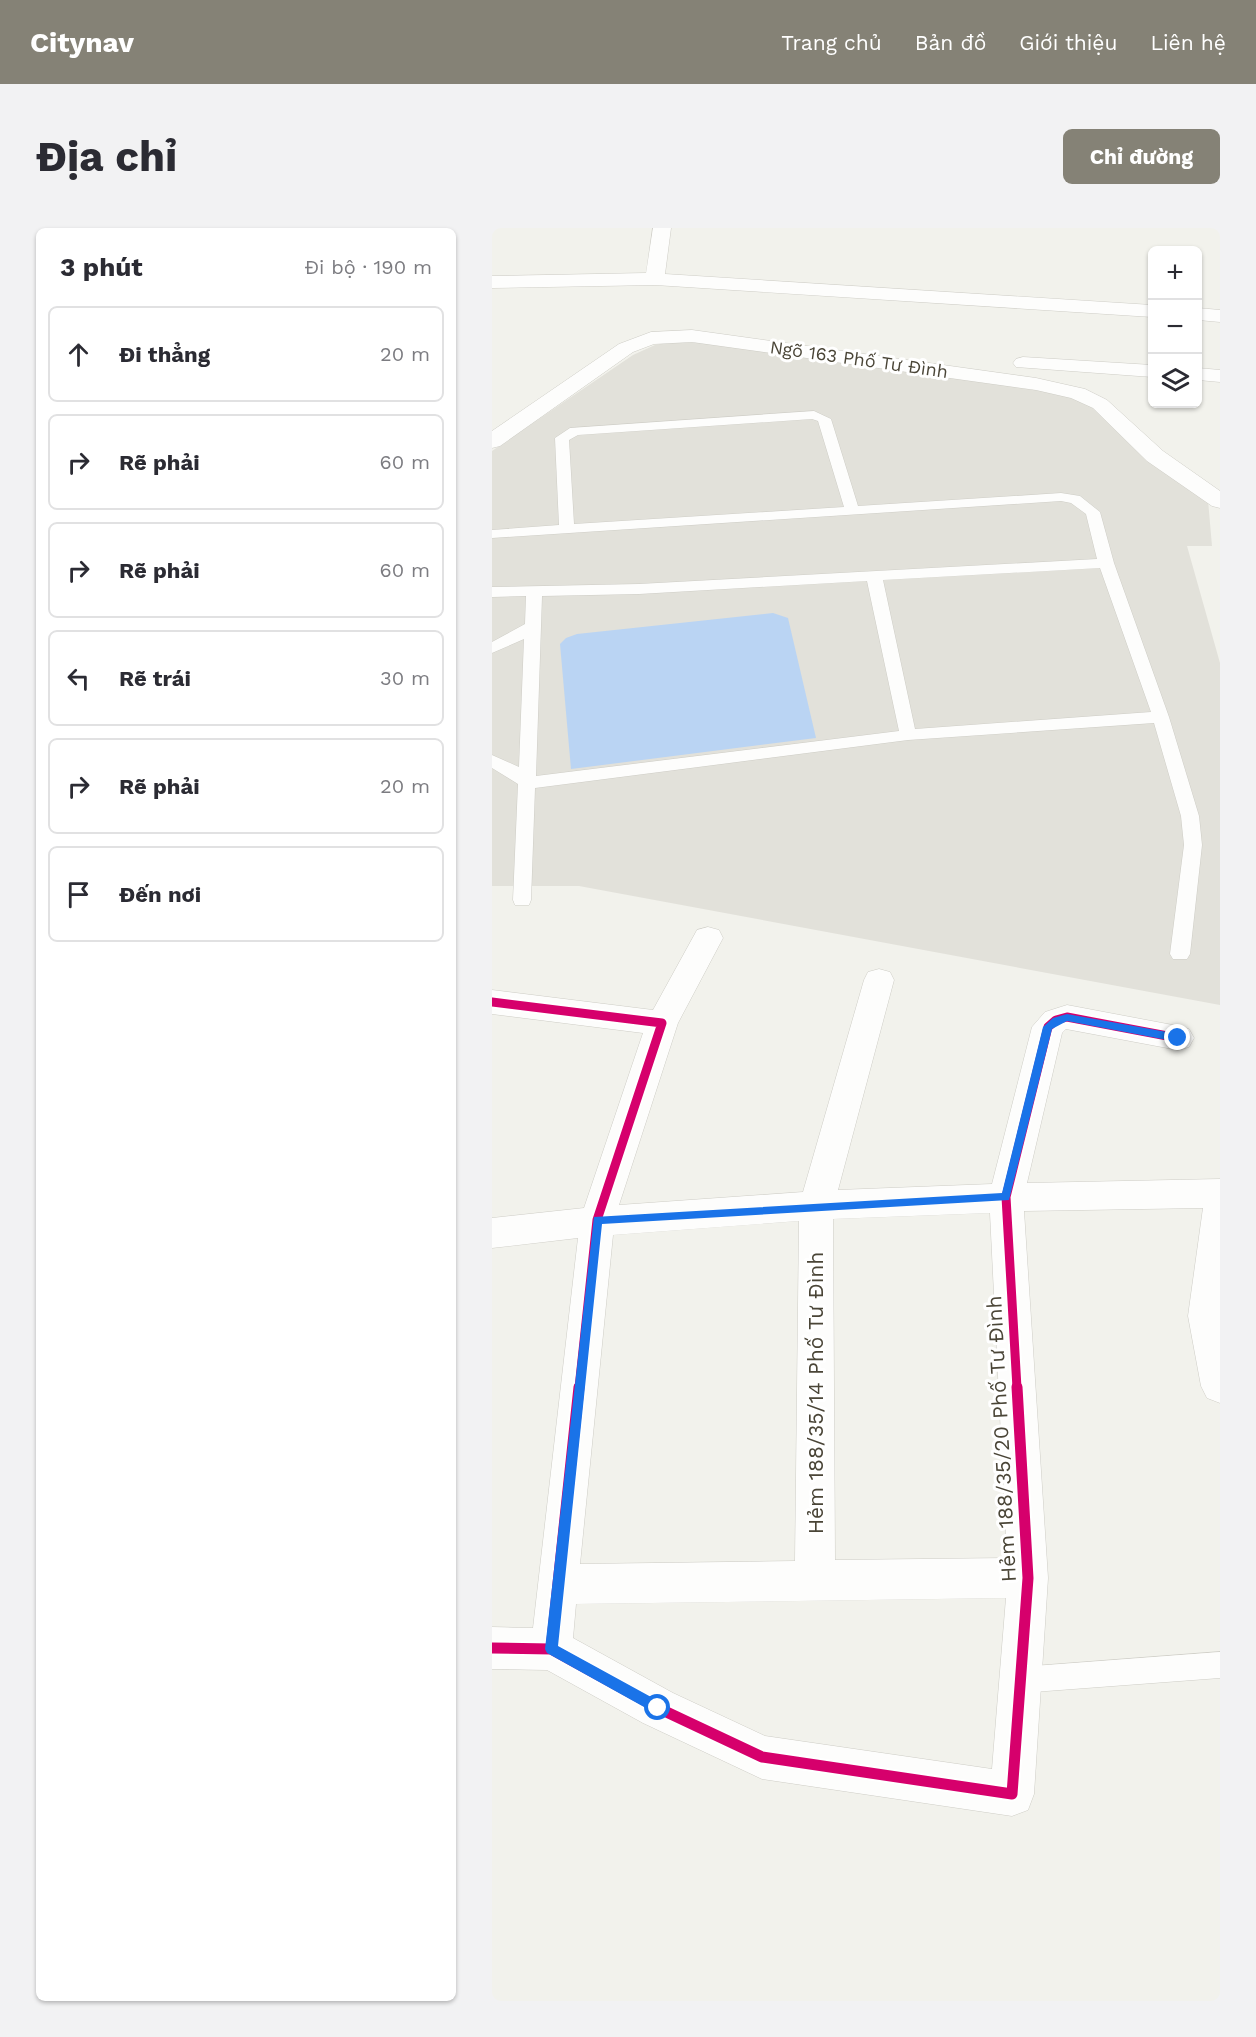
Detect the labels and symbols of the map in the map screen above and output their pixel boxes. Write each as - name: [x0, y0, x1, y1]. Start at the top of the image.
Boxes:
- street label: Ngõ 163 Phố Tư Đình: [769, 336, 949, 382]
- route end: [1164, 1024, 1190, 1050]
- street label: Hẻm 188/35/14 Phố Tư Đình: [803, 1252, 828, 1534]
- street label: Hẻm 188/35/20 Phố Tư Đình: [981, 1295, 1021, 1583]
- route start: [644, 1694, 670, 1720]

